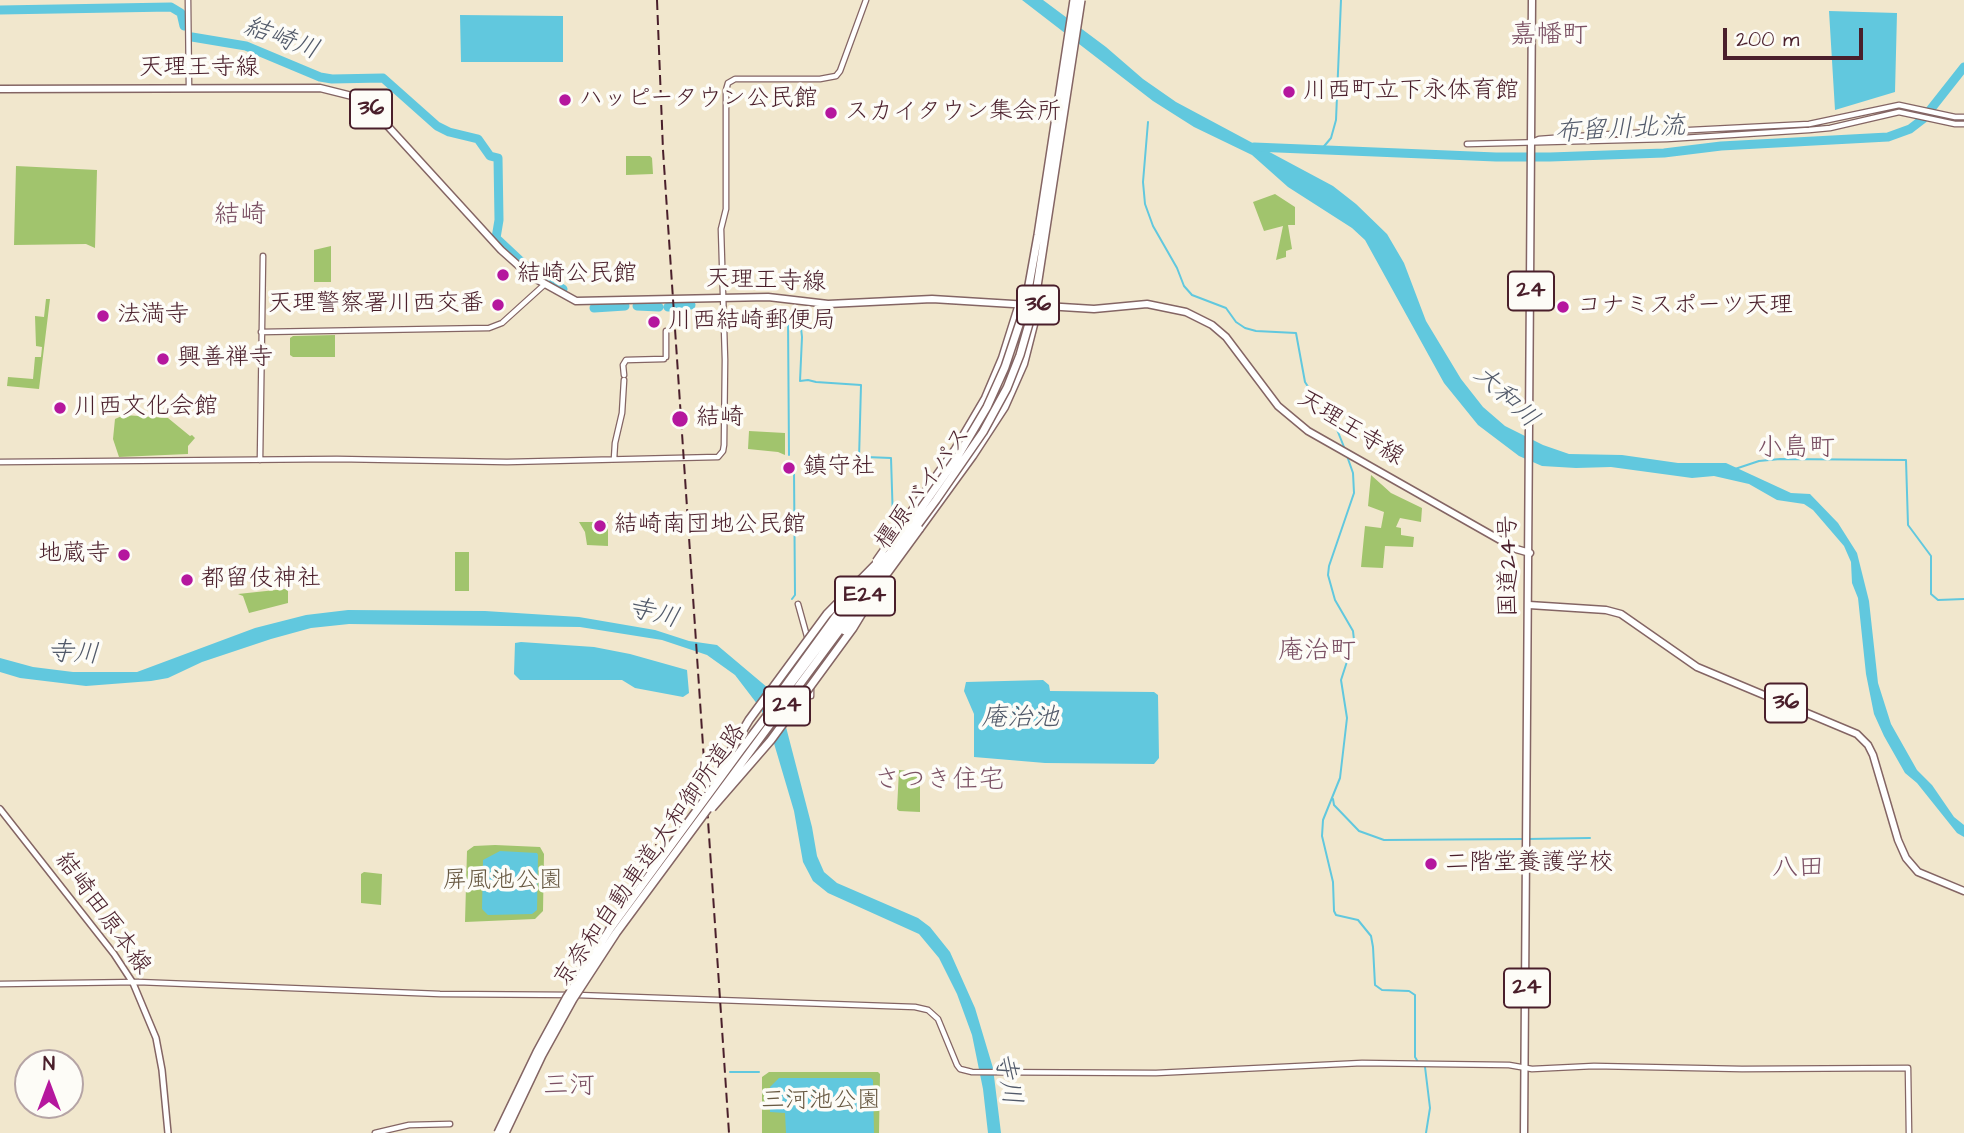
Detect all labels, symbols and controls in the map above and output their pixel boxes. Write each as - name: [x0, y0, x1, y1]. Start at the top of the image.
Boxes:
- water label: 結崎川: [239, 12, 323, 68]
- scale bar: [1726, 14, 1866, 58]
- district label: 嘉幡町: [1510, 21, 1588, 53]
- text: 200 m: [1736, 25, 1799, 54]
- street label: 天理王寺線: [139, 55, 259, 83]
- place label: 川西町立下永体育館: [1303, 78, 1519, 106]
- marker: 川西町立下永体育館: [1281, 84, 1297, 100]
- place label: ハッピータウン公民館: [579, 86, 818, 114]
- road number: 36: [350, 90, 392, 128]
- marker: ハッピータウン公民館: [557, 92, 573, 108]
- place label: スカイタウン集会所: [845, 99, 1061, 127]
- marker: スカイタウン集会所: [823, 105, 839, 121]
- water label: 布留川北流: [1554, 112, 1686, 150]
- district label: 結崎: [214, 201, 266, 233]
- place label: 結崎公民館: [517, 261, 637, 289]
- street label: 天理王寺線: [706, 266, 826, 298]
- marker: 結崎公民館: [495, 267, 511, 283]
- road number: 24: [1508, 272, 1554, 310]
- road number: 36: [1017, 286, 1059, 324]
- place label: 天理警察署川西交番: [268, 291, 484, 319]
- place label: コナミスポーツ天理: [1577, 293, 1793, 321]
- marker: 天理警察署川西交番: [490, 297, 506, 313]
- marker: コナミスポーツ天理: [1555, 299, 1571, 315]
- place label: 法満寺: [117, 302, 189, 330]
- marker: 法満寺: [95, 308, 111, 324]
- place label: 川西結崎郵便局: [668, 308, 836, 336]
- marker: 川西結崎郵便局: [646, 314, 662, 330]
- place label: 興善禅寺: [177, 345, 273, 373]
- marker: 興善禅寺: [155, 351, 171, 367]
- water label: 大和川: [1466, 360, 1544, 436]
- street label: 天理王寺線: [1291, 385, 1409, 473]
- place label: 川西文化会館: [74, 394, 218, 422]
- marker: 川西文化会館: [52, 400, 68, 416]
- place label: 結崎: [696, 405, 744, 433]
- marker: 結崎: [670, 409, 690, 429]
- street label: 橿原バイパス: [870, 422, 978, 556]
- district label: 小島町: [1757, 434, 1835, 466]
- place label: 鎮守社: [803, 454, 875, 482]
- marker: 鎮守社: [781, 460, 797, 476]
- place label: 結崎南団地公民館: [614, 512, 806, 540]
- street label: 国道24号: [1496, 515, 1524, 617]
- marker: 結崎南団地公民館: [592, 518, 608, 534]
- place label: 地蔵寺: [38, 541, 110, 569]
- marker: 地蔵寺: [116, 547, 132, 563]
- place label: 都留伎神社: [201, 566, 321, 594]
- marker: 都留伎神社: [179, 572, 195, 588]
- road number: E24: [835, 576, 895, 616]
- water label: 寺川: [624, 594, 682, 636]
- district label: 庵治町: [1278, 637, 1356, 669]
- water label: 寺川: [46, 638, 100, 672]
- road number: 36: [1765, 684, 1807, 722]
- road number: 24: [764, 686, 810, 726]
- water label: 庵治池: [981, 704, 1059, 736]
- street label: 京奈和自動車道;大和御所道路: [549, 719, 753, 993]
- district label: さつき住宅: [874, 766, 1004, 798]
- street label: 結崎田原本線: [48, 847, 156, 981]
- place label: 二階堂養護学校: [1445, 850, 1613, 878]
- district label: 八田: [1772, 854, 1824, 886]
- marker: 二階堂養護学校: [1423, 856, 1439, 872]
- park label: 屏風池公園: [443, 868, 563, 896]
- road number: 24: [1504, 968, 1550, 1007]
- north arrow: [14, 1049, 84, 1119]
- text: N: [43, 1051, 55, 1078]
- water label: 寺川: [986, 1051, 1026, 1107]
- district label: 三河: [543, 1072, 595, 1104]
- park label: 三河池公園: [761, 1088, 881, 1116]

